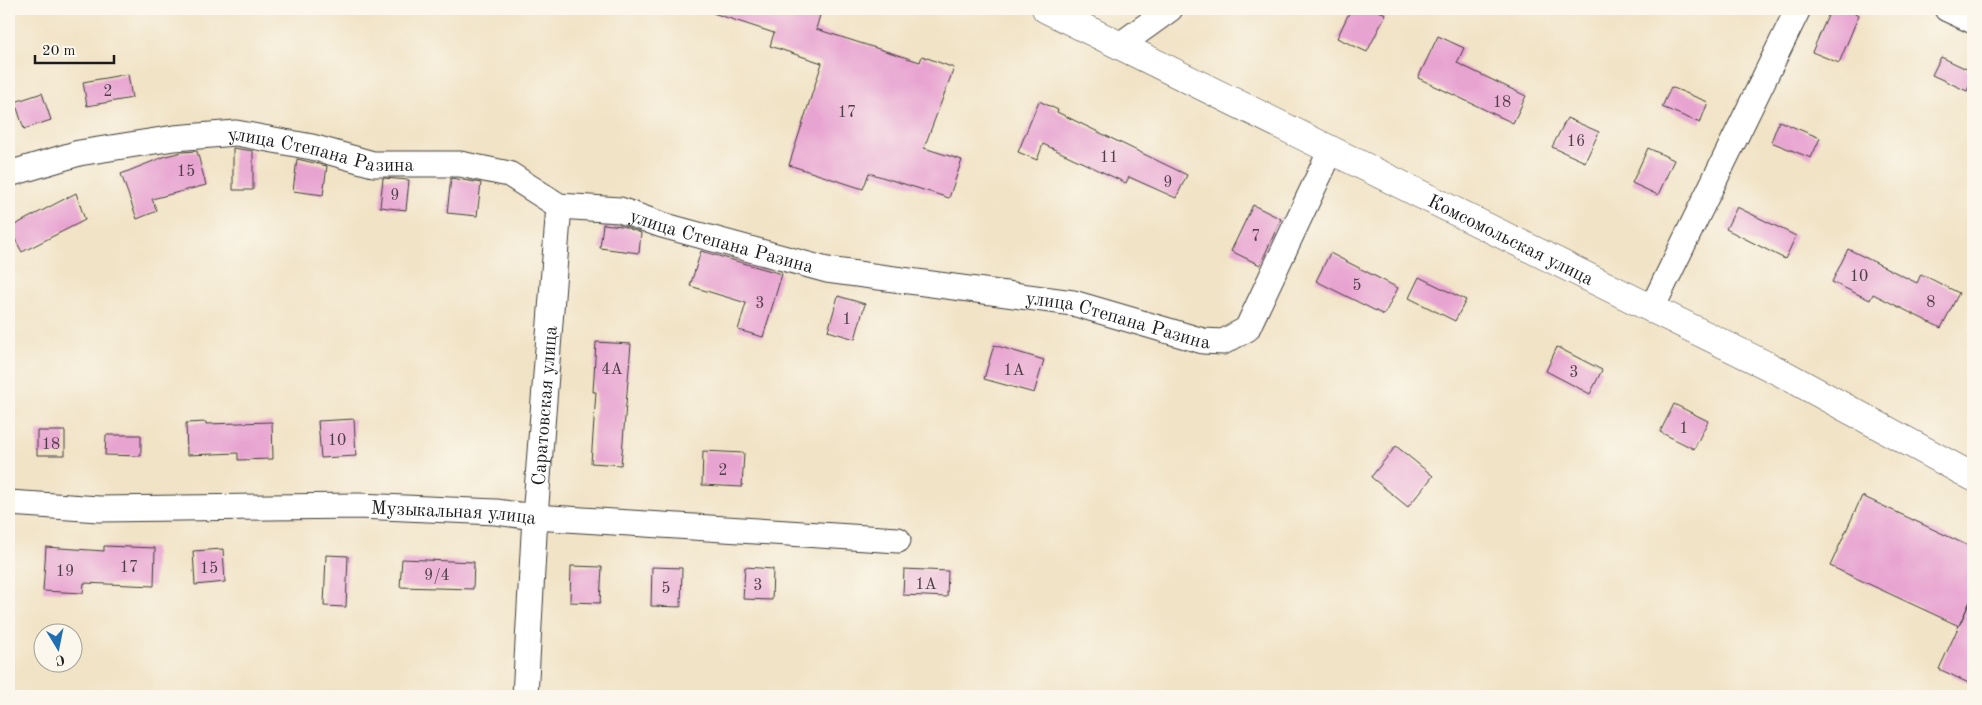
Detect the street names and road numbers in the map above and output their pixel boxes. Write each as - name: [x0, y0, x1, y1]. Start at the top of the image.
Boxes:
- street label: улица Степана Разина: [227, 126, 415, 176]
- street label: Комсомольская улица: [1424, 192, 1596, 290]
- street label: улица Степана Разина: [627, 207, 816, 278]
- street label: улица Степана Разина: [1024, 290, 1211, 353]
- street label: Саратовская улица: [530, 325, 562, 486]
- street label: Музыкальная улица: [370, 500, 538, 529]

